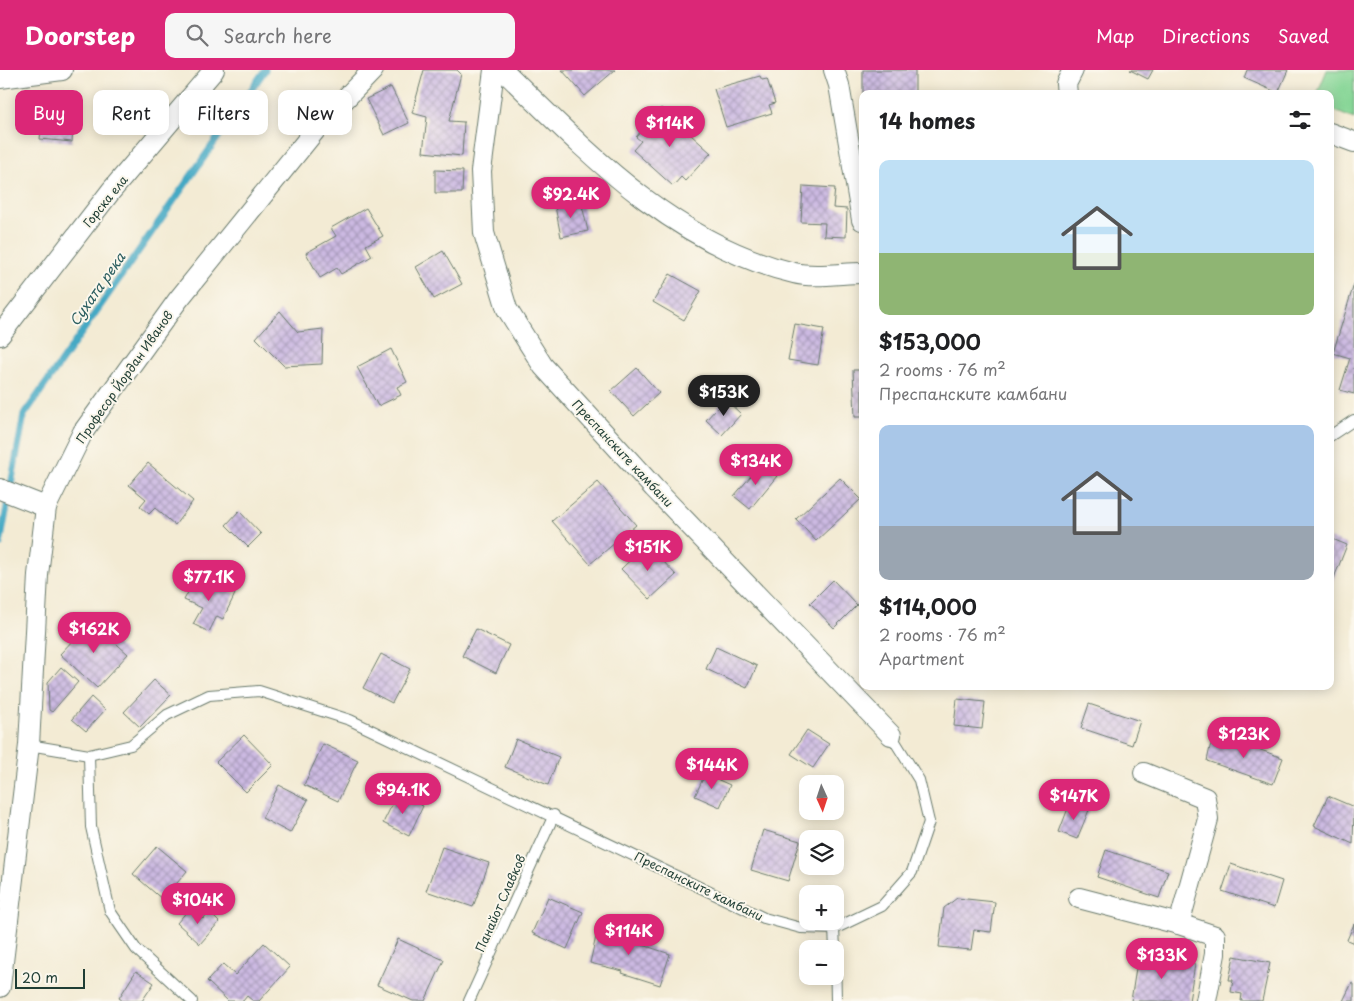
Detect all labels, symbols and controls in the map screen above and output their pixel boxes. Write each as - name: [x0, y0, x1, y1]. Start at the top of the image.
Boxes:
- search box: [165, 13, 515, 58]
- text: Doorstep: [25, 17, 135, 53]
- icon: search: [183, 21, 211, 49]
- text: Search here: [223, 21, 332, 49]
- text: Map: [1096, 22, 1134, 49]
- text: Directions: [1162, 22, 1250, 49]
- text: Saved: [1278, 22, 1329, 49]
- chip: Buy: [15, 90, 83, 135]
- chip: Rent: [93, 90, 169, 135]
- chip: Filters: [179, 90, 268, 135]
- chip: New: [278, 90, 352, 135]
- text: 14 homes: [879, 104, 975, 136]
- pin: $114K: [635, 106, 705, 148]
- icon: filters: [1286, 106, 1314, 134]
- text: $114K: [646, 110, 694, 134]
- street label: Горска ела: [78, 171, 132, 231]
- pin: $92.4K: [530, 176, 612, 219]
- text: $92.4K: [542, 181, 600, 205]
- icon: home: [1052, 193, 1142, 283]
- water label: Сухата река: [64, 247, 131, 330]
- street label: Професор Йордан Иванов: [71, 307, 177, 447]
- text: $153,000: [879, 325, 981, 357]
- text: 2 rooms · 76 m²: [879, 357, 1006, 381]
- pin: $153K: [689, 374, 759, 417]
- text: $153K: [699, 379, 749, 403]
- text: Преспанските камбани: [879, 381, 1067, 405]
- street label: Преспанските камбани: [568, 395, 678, 511]
- pin: $134K: [721, 444, 791, 486]
- text: $134K: [731, 448, 782, 472]
- icon: home: [1052, 458, 1142, 548]
- pin: $151K: [613, 530, 683, 572]
- text: $151K: [625, 534, 671, 558]
- pin: $77.1K: [168, 560, 250, 602]
- text: $77.1K: [183, 564, 235, 588]
- text: $114,000: [879, 590, 977, 622]
- pin: $162K: [59, 612, 129, 654]
- text: $162K: [69, 616, 119, 640]
- text: 2 rooms · 76 m²: [879, 622, 1006, 646]
- text: Apartment: [879, 646, 964, 670]
- pin: $123K: [1209, 716, 1279, 759]
- text: $123K: [1218, 721, 1270, 745]
- pin: $144K: [677, 748, 747, 790]
- text: $144K: [686, 752, 738, 776]
- pin: $94.1K: [362, 772, 444, 815]
- north arrow: [799, 775, 844, 820]
- map controls: [799, 775, 844, 985]
- text: $94.1K: [376, 777, 430, 801]
- pin: $147K: [1039, 778, 1109, 821]
- text: $147K: [1050, 783, 1098, 807]
- button: layers: [799, 830, 844, 875]
- street label: Преспанските камбани: [632, 847, 766, 925]
- street label: Панайот Славков: [470, 851, 530, 955]
- pin: $104K: [163, 882, 233, 925]
- button: +: [799, 885, 844, 930]
- text: $104K: [172, 887, 224, 911]
- pin: $114K: [594, 914, 664, 956]
- text: $114K: [605, 918, 653, 942]
- pin: $133K: [1127, 938, 1197, 980]
- button: −: [799, 940, 844, 985]
- text: $133K: [1137, 942, 1187, 966]
- scale bar: [15, 966, 85, 989]
- text: 20 m: [22, 967, 58, 988]

